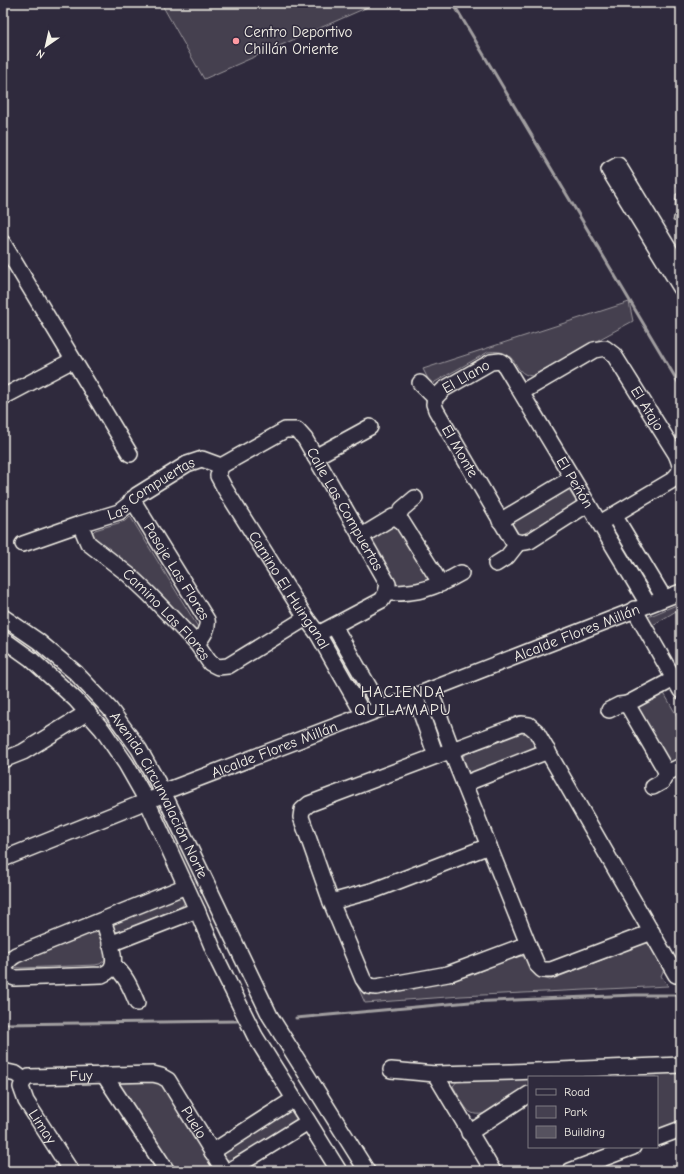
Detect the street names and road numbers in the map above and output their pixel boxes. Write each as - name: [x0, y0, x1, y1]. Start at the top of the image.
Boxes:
- street label: El Llano: [439, 356, 493, 397]
- street label: El Atajo: [627, 383, 668, 434]
- street label: El Monte: [438, 422, 483, 481]
- street label: Calle Las Compuertas: [303, 444, 387, 574]
- street label: Las Compuertas: [105, 453, 197, 524]
- street label: El Peñón: [553, 453, 597, 511]
- street label: Pasaje Las Flores: [140, 519, 214, 623]
- street label: Camino El Huinganal: [245, 528, 334, 652]
- street label: Camino Las Flores: [119, 565, 214, 663]
- street label: Alcalde Flores Millán: [511, 600, 642, 665]
- street label: Avenida Circunvalación Norte: [106, 708, 212, 882]
- street label: Alcalde Flores Millán: [209, 717, 340, 782]
- street label: Fuy: [69, 1066, 93, 1085]
- street label: Puelo: [177, 1103, 211, 1142]
- street label: Limay: [25, 1106, 60, 1148]

